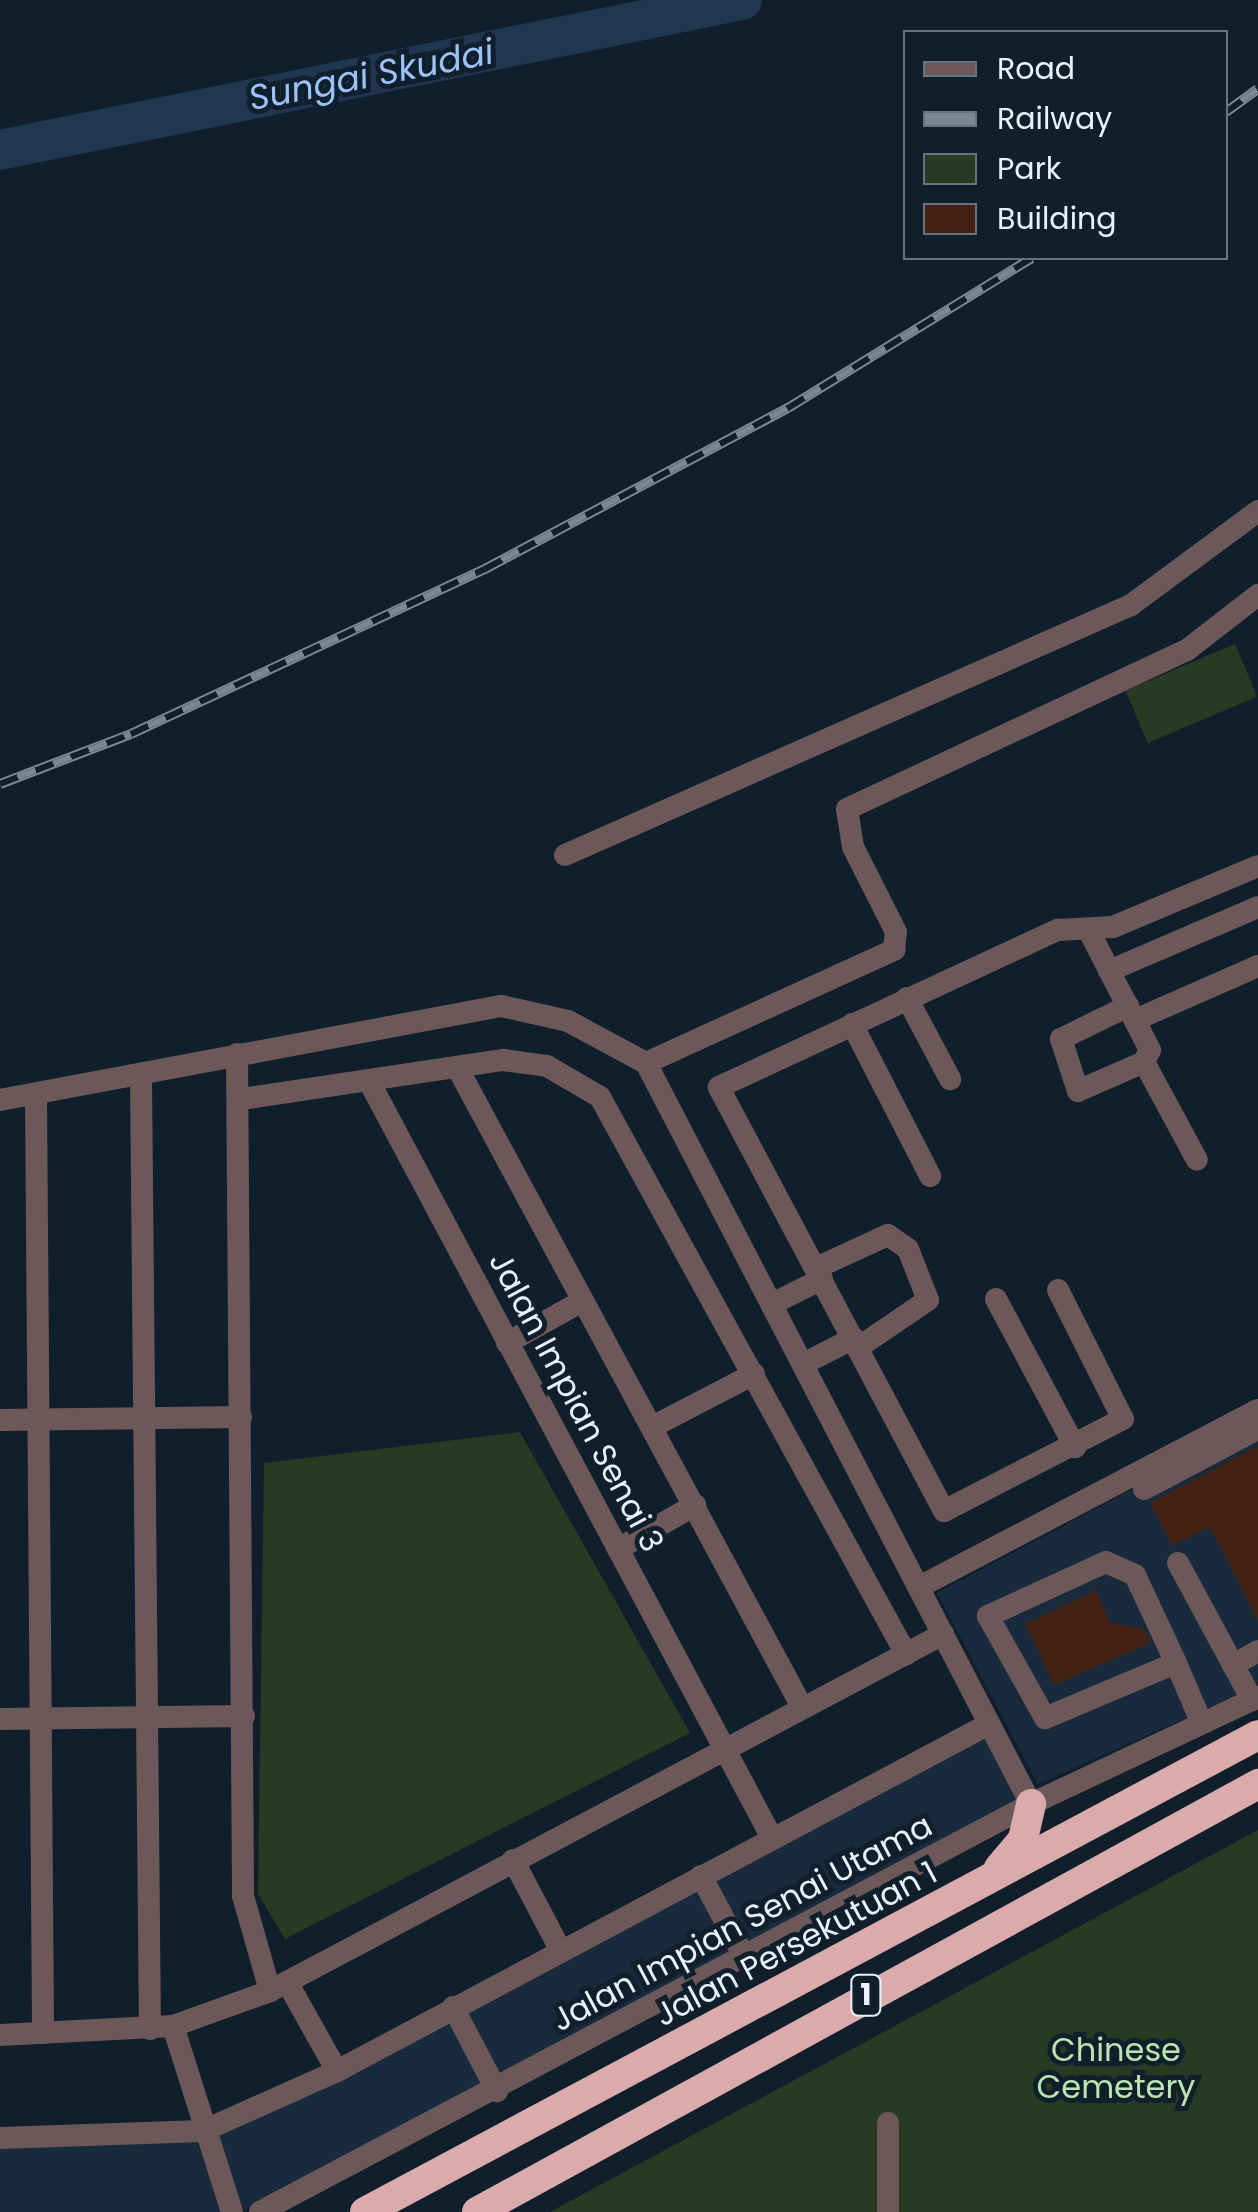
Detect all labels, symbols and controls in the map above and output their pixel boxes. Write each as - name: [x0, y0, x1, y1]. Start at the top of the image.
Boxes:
- legend: [903, 30, 1228, 260]
- water label: Sungai Skudai: [245, 31, 497, 119]
- text: Road: [997, 47, 1075, 90]
- text: Railway: [997, 97, 1112, 140]
- text: Park: [997, 147, 1061, 190]
- text: Building: [997, 197, 1117, 240]
- street label: Jalan Impian Senai 3: [481, 1245, 671, 1559]
- street label: Jalan Impian Senai Utama: [545, 1806, 939, 2040]
- street label: Jalan Persekutuan 1: [648, 1853, 944, 2035]
- road number: 1: [848, 1970, 884, 2020]
- park label: Chinese Cemetery: [1037, 2032, 1195, 2107]

